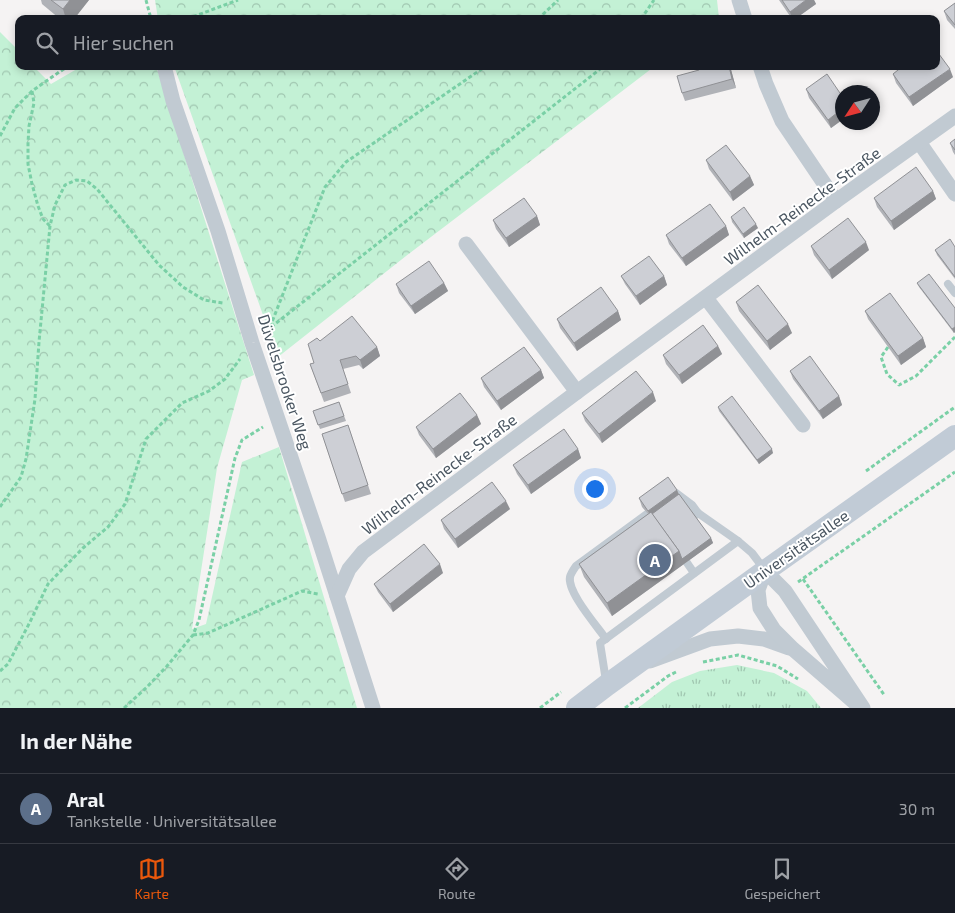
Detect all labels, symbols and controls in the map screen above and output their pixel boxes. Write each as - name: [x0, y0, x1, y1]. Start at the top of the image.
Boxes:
- search box: [15, 15, 940, 70]
- icon: search: [33, 29, 61, 57]
- text: Hier suchen: [73, 31, 174, 54]
- north arrow: [835, 85, 880, 130]
- street label: Wilhelm-Reinecke-Straße: [720, 142, 884, 269]
- street label: Düvelsbrooker Weg: [255, 312, 316, 452]
- street label: Wilhelm-Reinecke-Straße: [358, 409, 520, 538]
- your location: [582, 476, 608, 502]
- street label: Universitätsallee: [739, 505, 852, 592]
- pin: A: [639, 541, 671, 579]
- text: In der Nähe: [20, 728, 132, 753]
- text: Aral: [67, 788, 105, 811]
- text: A: [31, 799, 41, 818]
- text: 30 m: [899, 799, 935, 818]
- text: Tankstelle · Universitätsallee: [67, 811, 277, 830]
- tab: Karte: [135, 855, 169, 902]
- tab: Route: [438, 855, 475, 902]
- tab: Gespeichert: [744, 855, 820, 902]

